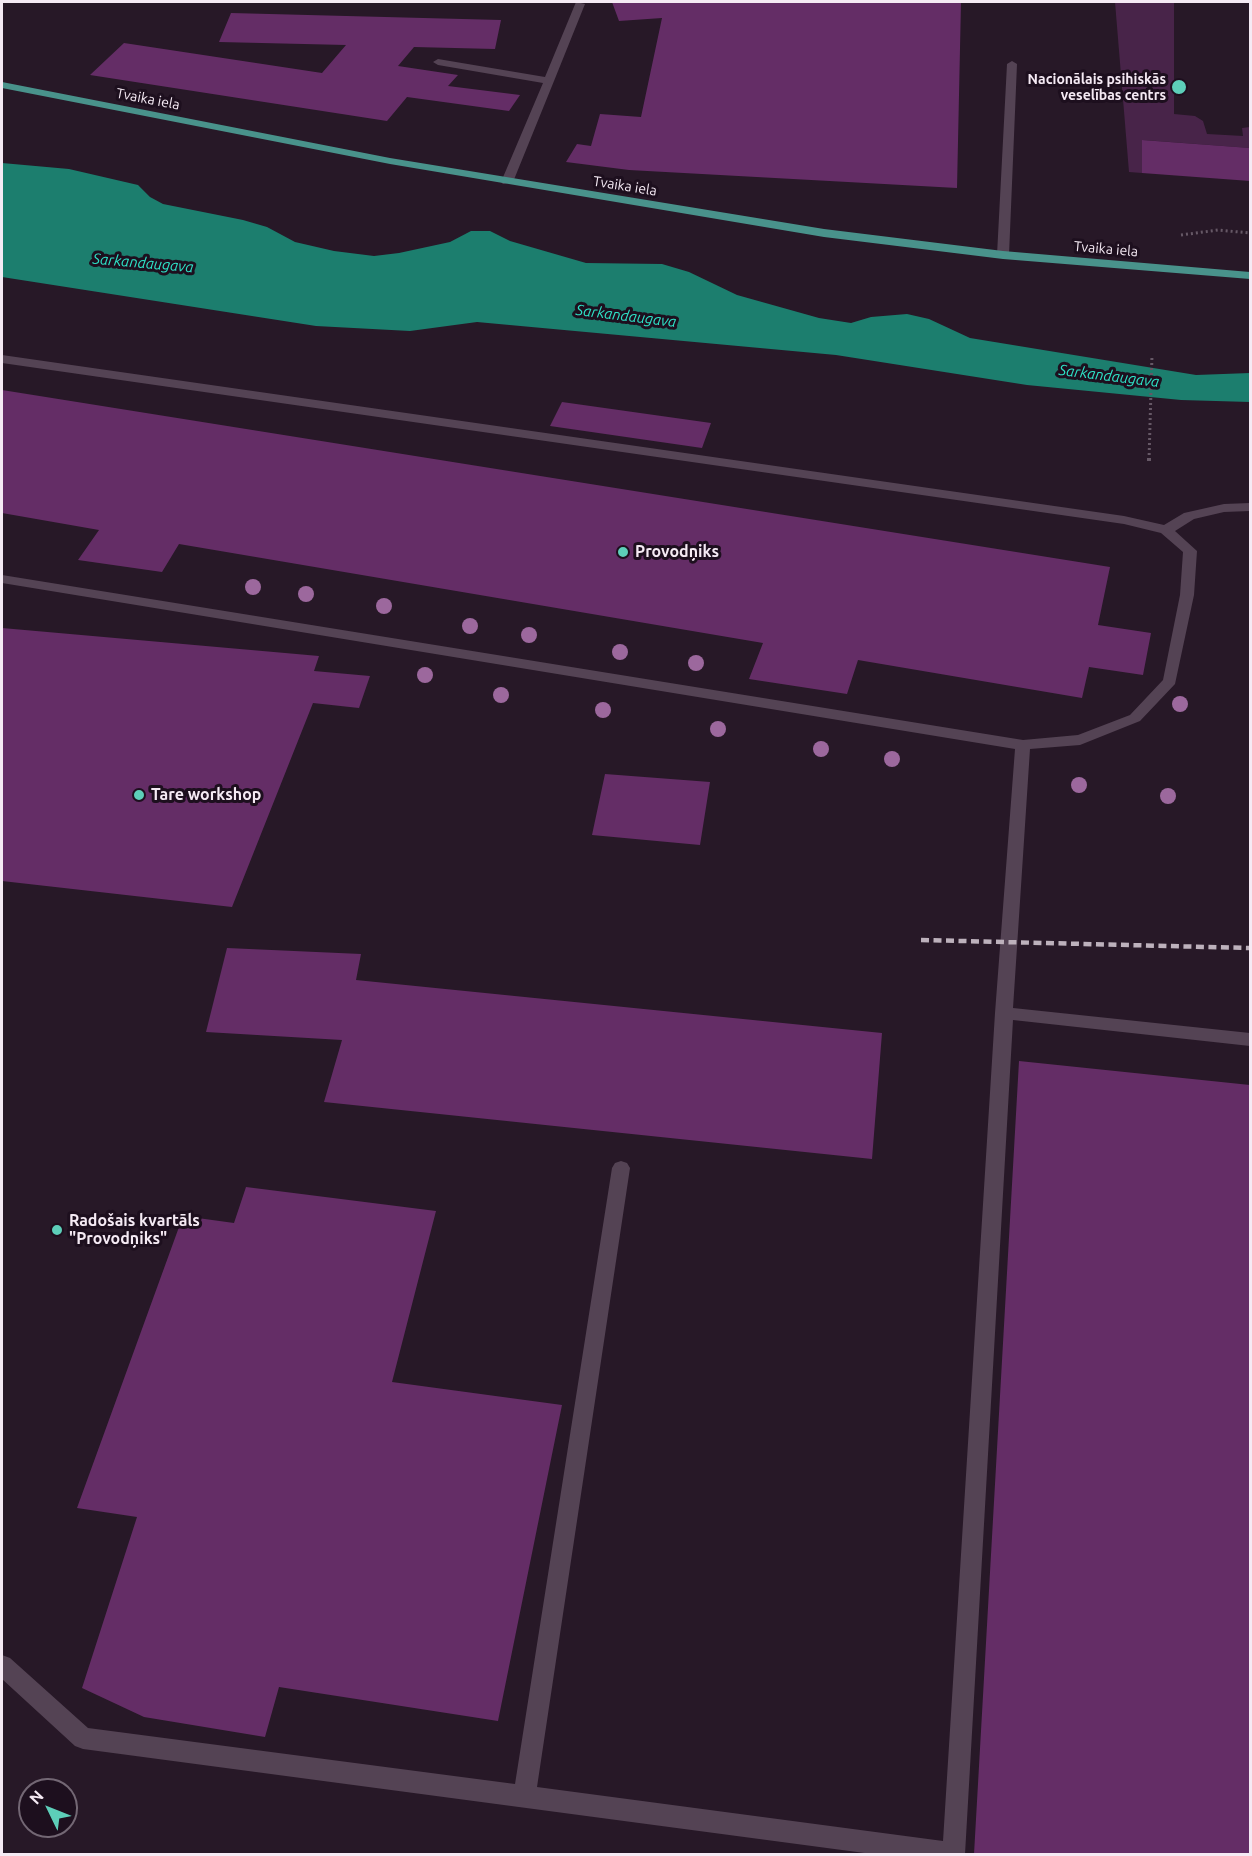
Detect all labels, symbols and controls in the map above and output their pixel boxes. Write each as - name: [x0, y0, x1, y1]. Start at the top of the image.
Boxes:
- place label: Nacionālais psihiskās veselības centrs: [1028, 71, 1166, 104]
- marker: Nacionālais psihiskās veselības centrs: [1170, 78, 1188, 96]
- street label: Tvaika iela: [115, 85, 181, 113]
- street label: Tvaika iela: [592, 173, 658, 199]
- street label: Tvaika iela: [1073, 238, 1139, 260]
- water label: Sarkandaugava: [92, 250, 194, 276]
- water label: Sarkandaugava: [575, 301, 677, 331]
- water label: Sarkandaugava: [1058, 361, 1160, 391]
- place label: Provodņiks: [635, 542, 719, 562]
- marker: Provodņiks: [616, 545, 630, 559]
- place label: Tare workshop: [151, 785, 261, 805]
- marker: Tare workshop: [132, 788, 146, 802]
- place label: Radošais kvartāls "Provodņiks": [69, 1211, 200, 1249]
- marker: Radošais kvartāls "Provodņiks": [50, 1223, 64, 1237]
- north arrow: [18, 1778, 78, 1838]
- text: N: [26, 1787, 47, 1808]

